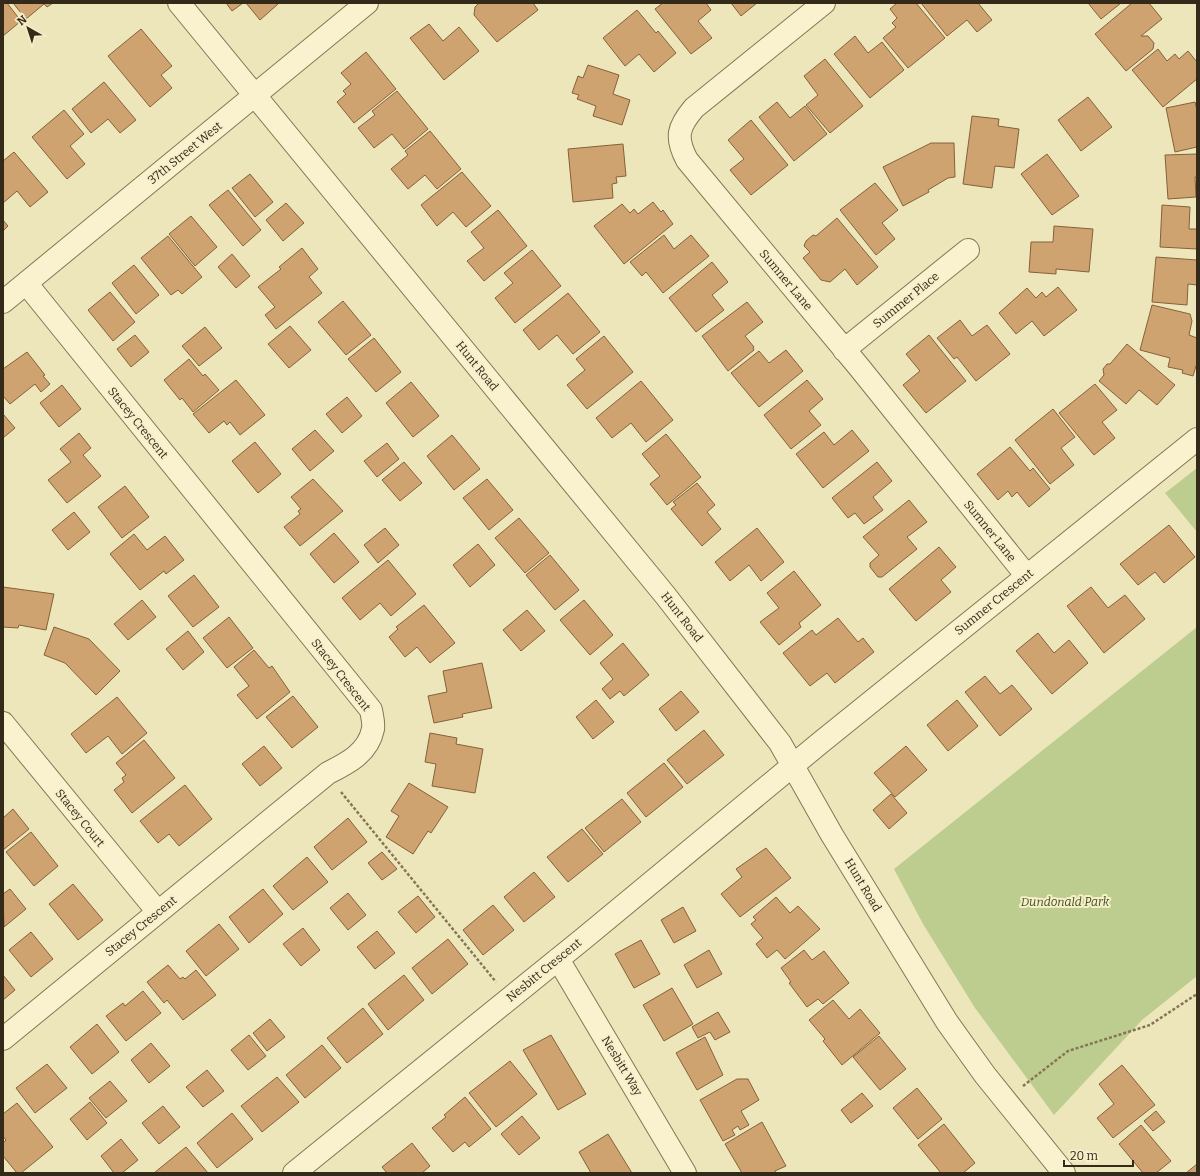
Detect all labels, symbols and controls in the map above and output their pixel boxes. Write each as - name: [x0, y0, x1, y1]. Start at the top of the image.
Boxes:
- north arrow: [8, 8, 48, 48]
- text: N: [15, 13, 30, 28]
- street label: 37th Street West: [145, 118, 225, 187]
- street label: Sumner Lane: [757, 247, 815, 313]
- street label: Summer Place: [870, 269, 942, 331]
- street label: Hunt Road: [453, 338, 501, 394]
- street label: Stacey Crescent: [105, 384, 172, 462]
- street label: Sumner Lane: [961, 497, 1019, 565]
- street label: Sumner Crescent: [952, 566, 1037, 638]
- street label: Hunt Road: [658, 589, 706, 645]
- street label: Stacey Crescent: [308, 636, 374, 714]
- street label: Stacey Court: [52, 786, 108, 850]
- street label: Hunt Road: [842, 856, 884, 914]
- street label: Stacey Crescent: [102, 892, 180, 959]
- park label: Dundonald Park: [1021, 895, 1110, 909]
- street label: Nesbitt Crescent: [504, 935, 585, 1005]
- street label: Nesbitt Way: [599, 1034, 646, 1099]
- scale bar: [1064, 1142, 1133, 1168]
- text: 20 m: [1070, 1149, 1099, 1163]

